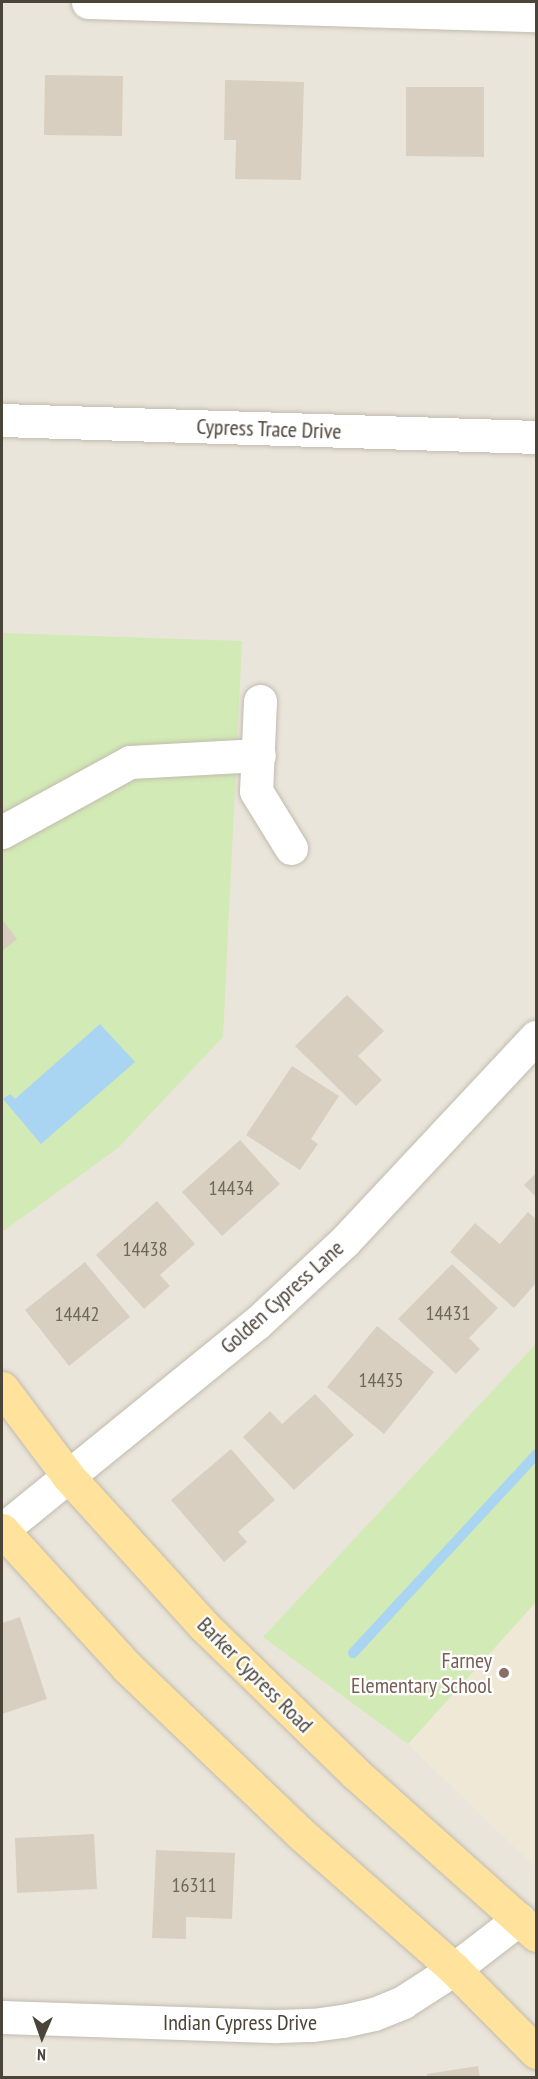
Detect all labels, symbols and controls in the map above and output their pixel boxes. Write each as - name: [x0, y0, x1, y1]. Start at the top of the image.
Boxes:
- street label: Cypress Trace Drive: [196, 413, 342, 445]
- house number: 14434: [209, 1176, 253, 1200]
- street label: Golden Cypress Lane: [215, 1235, 349, 1359]
- house number: 14438: [123, 1237, 167, 1261]
- house number: 14431: [426, 1301, 470, 1325]
- house number: 14442: [55, 1302, 99, 1326]
- house number: 14435: [359, 1368, 403, 1392]
- street label: Barker Cypress Road: [192, 1612, 318, 1738]
- place label: Farney Elementary School: [350, 1647, 492, 1699]
- marker: Farney Elementary School: [497, 1666, 511, 1680]
- house number: 16311: [172, 1873, 216, 1897]
- north arrow: [12, 2007, 72, 2067]
- street label: Indian Cypress Drive: [163, 2010, 317, 2036]
- text: N: [37, 2045, 46, 2065]

